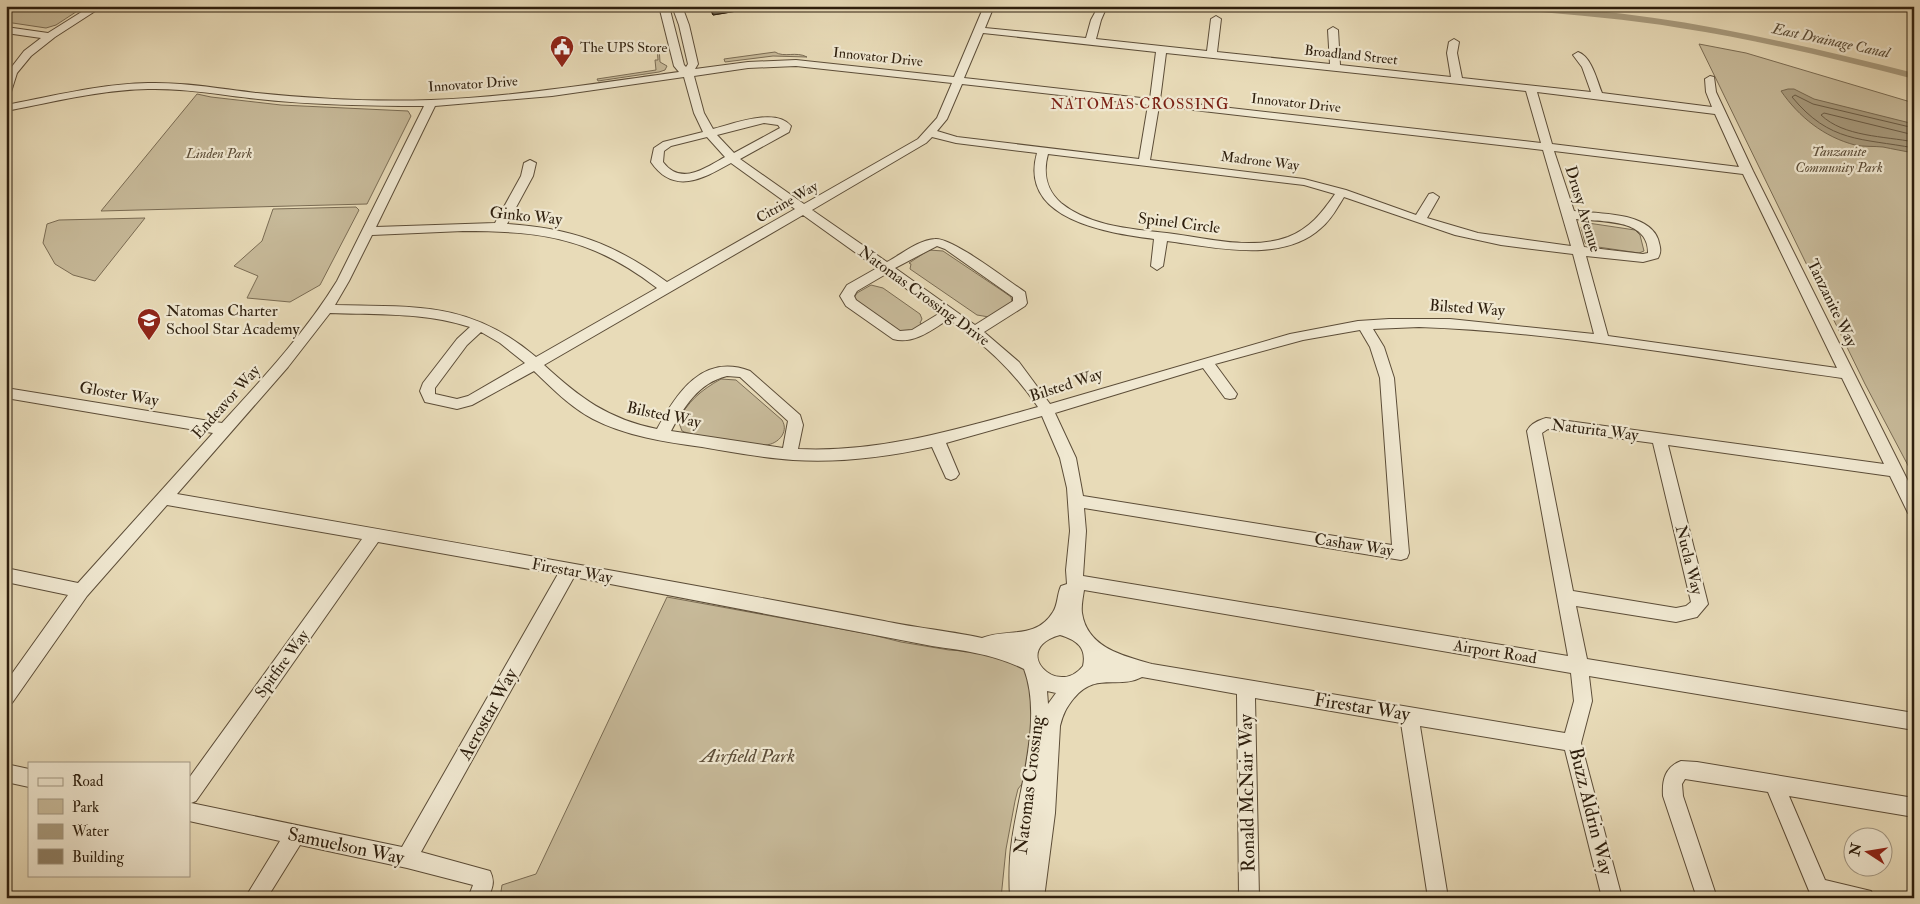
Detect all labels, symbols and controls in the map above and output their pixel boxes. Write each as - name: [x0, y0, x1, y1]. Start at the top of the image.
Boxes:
- water label: East Drainage Canal: [1770, 19, 1893, 63]
- public building icon: The UPS Store: [549, 34, 575, 68]
- place label: The UPS Store: [580, 39, 667, 56]
- street label: Broadland Street: [1303, 42, 1399, 68]
- street label: Innovator Drive: [832, 44, 924, 70]
- street label: Innovator Drive: [428, 72, 519, 96]
- street label: Innovator Drive: [1250, 90, 1342, 116]
- district label: NATOMAS CROSSING: [1050, 95, 1230, 114]
- park label: Tanzanite Community Park: [1795, 143, 1883, 176]
- park label: Linden Park: [185, 145, 252, 162]
- street label: Madrone Way: [1220, 148, 1301, 175]
- street label: Drusy Avenue: [1560, 163, 1606, 255]
- street label: Citrine Way: [753, 177, 822, 227]
- street label: Ginko Way: [489, 202, 564, 230]
- street label: Spinel Circle: [1137, 208, 1221, 239]
- street label: Natomas Crossing Drive: [854, 242, 994, 351]
- street label: Tanzanite Way: [1802, 256, 1862, 351]
- street label: Bilsted Way: [1429, 295, 1506, 321]
- place label: Natomas Charter School Star Academy: [166, 301, 300, 339]
- school or university icon: Natomas Charter School Star Academy: [136, 307, 162, 341]
- street label: Endeavor Way: [188, 360, 265, 443]
- street label: Bilsted Way: [1027, 363, 1106, 406]
- street label: Gloster Way: [78, 377, 161, 411]
- street label: Bilsted Way: [625, 397, 704, 433]
- street label: Naturita Way: [1550, 415, 1641, 445]
- street label: Nucla Way: [1671, 523, 1708, 598]
- street label: Cashaw Way: [1313, 529, 1396, 561]
- street label: Firestar Way: [530, 554, 615, 588]
- street label: Spitfire Way: [251, 625, 315, 703]
- street label: Airport Road: [1451, 635, 1538, 669]
- street label: Aerostar Way: [452, 663, 523, 765]
- street label: Firestar Way: [1312, 688, 1412, 727]
- street label: Ronald McNair Way: [1234, 713, 1260, 872]
- street label: Natomas Crossing: [1009, 714, 1050, 856]
- park label: Airfield Park: [699, 744, 795, 768]
- street label: Buzz Aldrin Way: [1564, 745, 1619, 878]
- legend: [28, 762, 190, 876]
- text: Road: [72, 772, 104, 791]
- text: Park: [72, 798, 99, 817]
- text: Water: [71, 822, 109, 841]
- street label: Samuelson Way: [285, 822, 407, 870]
- north arrow: [1842, 826, 1892, 876]
- text: N: [1846, 841, 1865, 858]
- text: Building: [72, 848, 124, 867]

